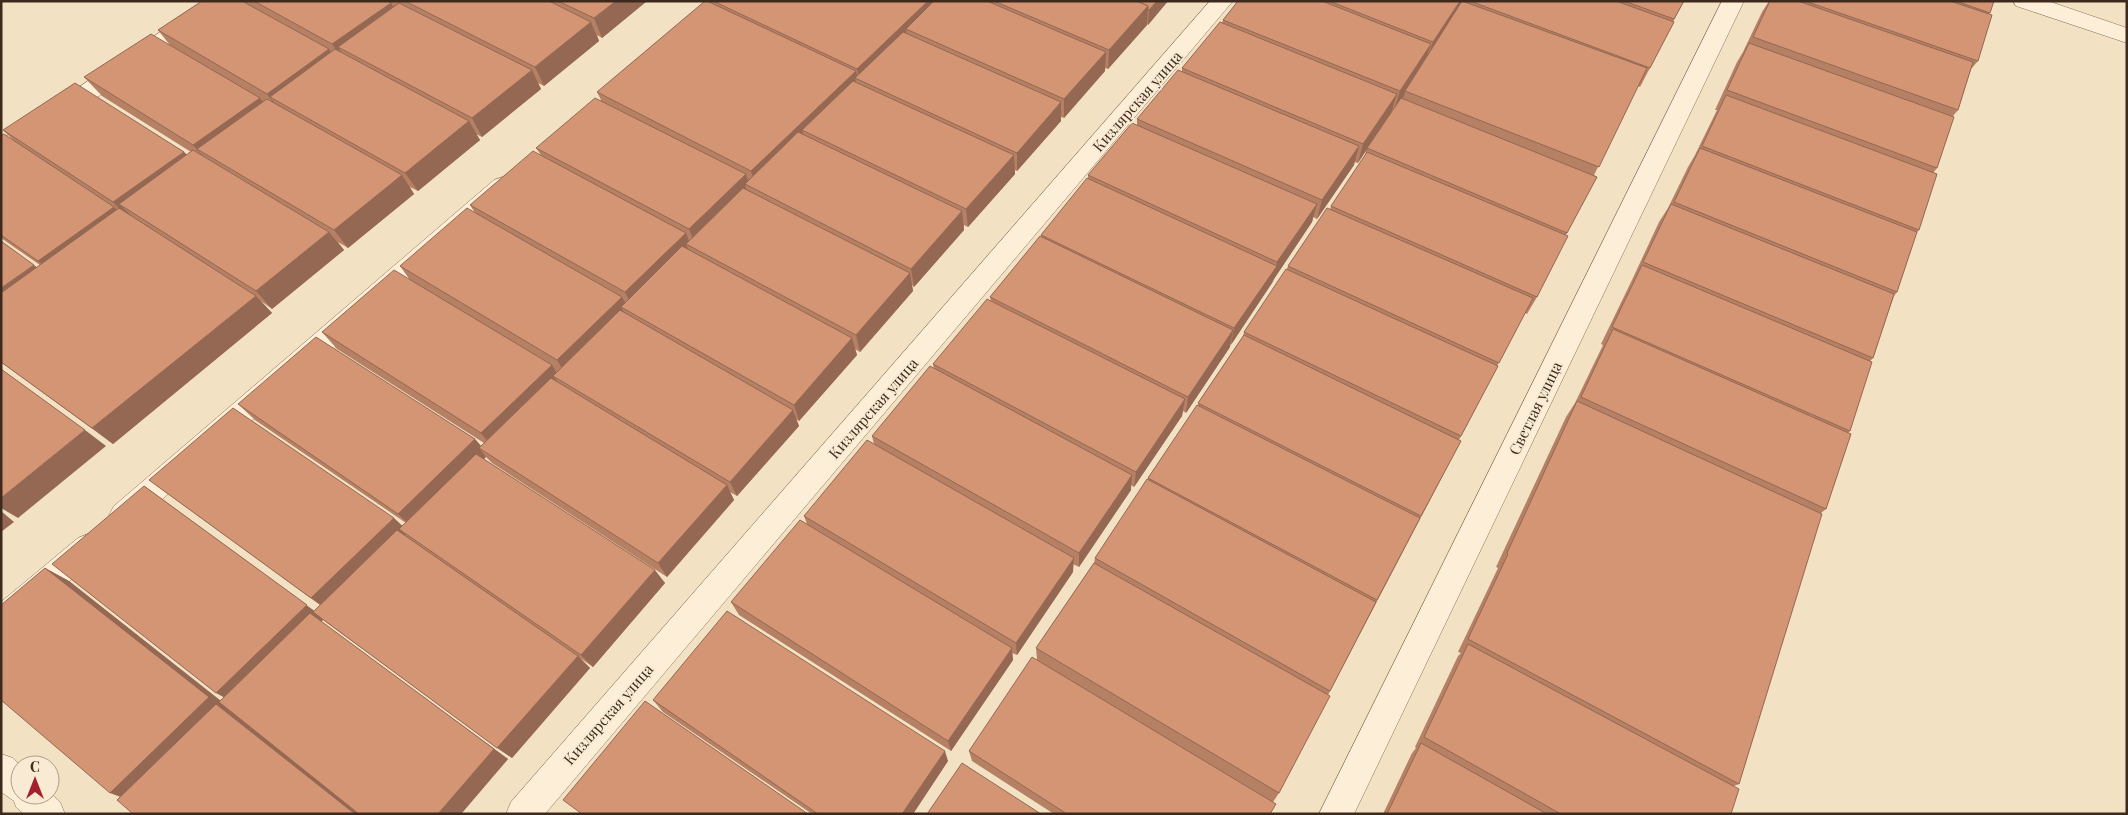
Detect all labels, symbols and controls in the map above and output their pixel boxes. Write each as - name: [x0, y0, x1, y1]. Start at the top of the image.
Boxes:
- street label: Кизлярская улица: [1088, 46, 1187, 156]
- street label: Кизлярская улица: [824, 353, 923, 463]
- street label: Светлая улица: [1504, 358, 1566, 458]
- street label: Кизлярская улица: [559, 659, 658, 769]
- north arrow: [10, 755, 60, 805]
- text: С: [30, 757, 40, 776]

